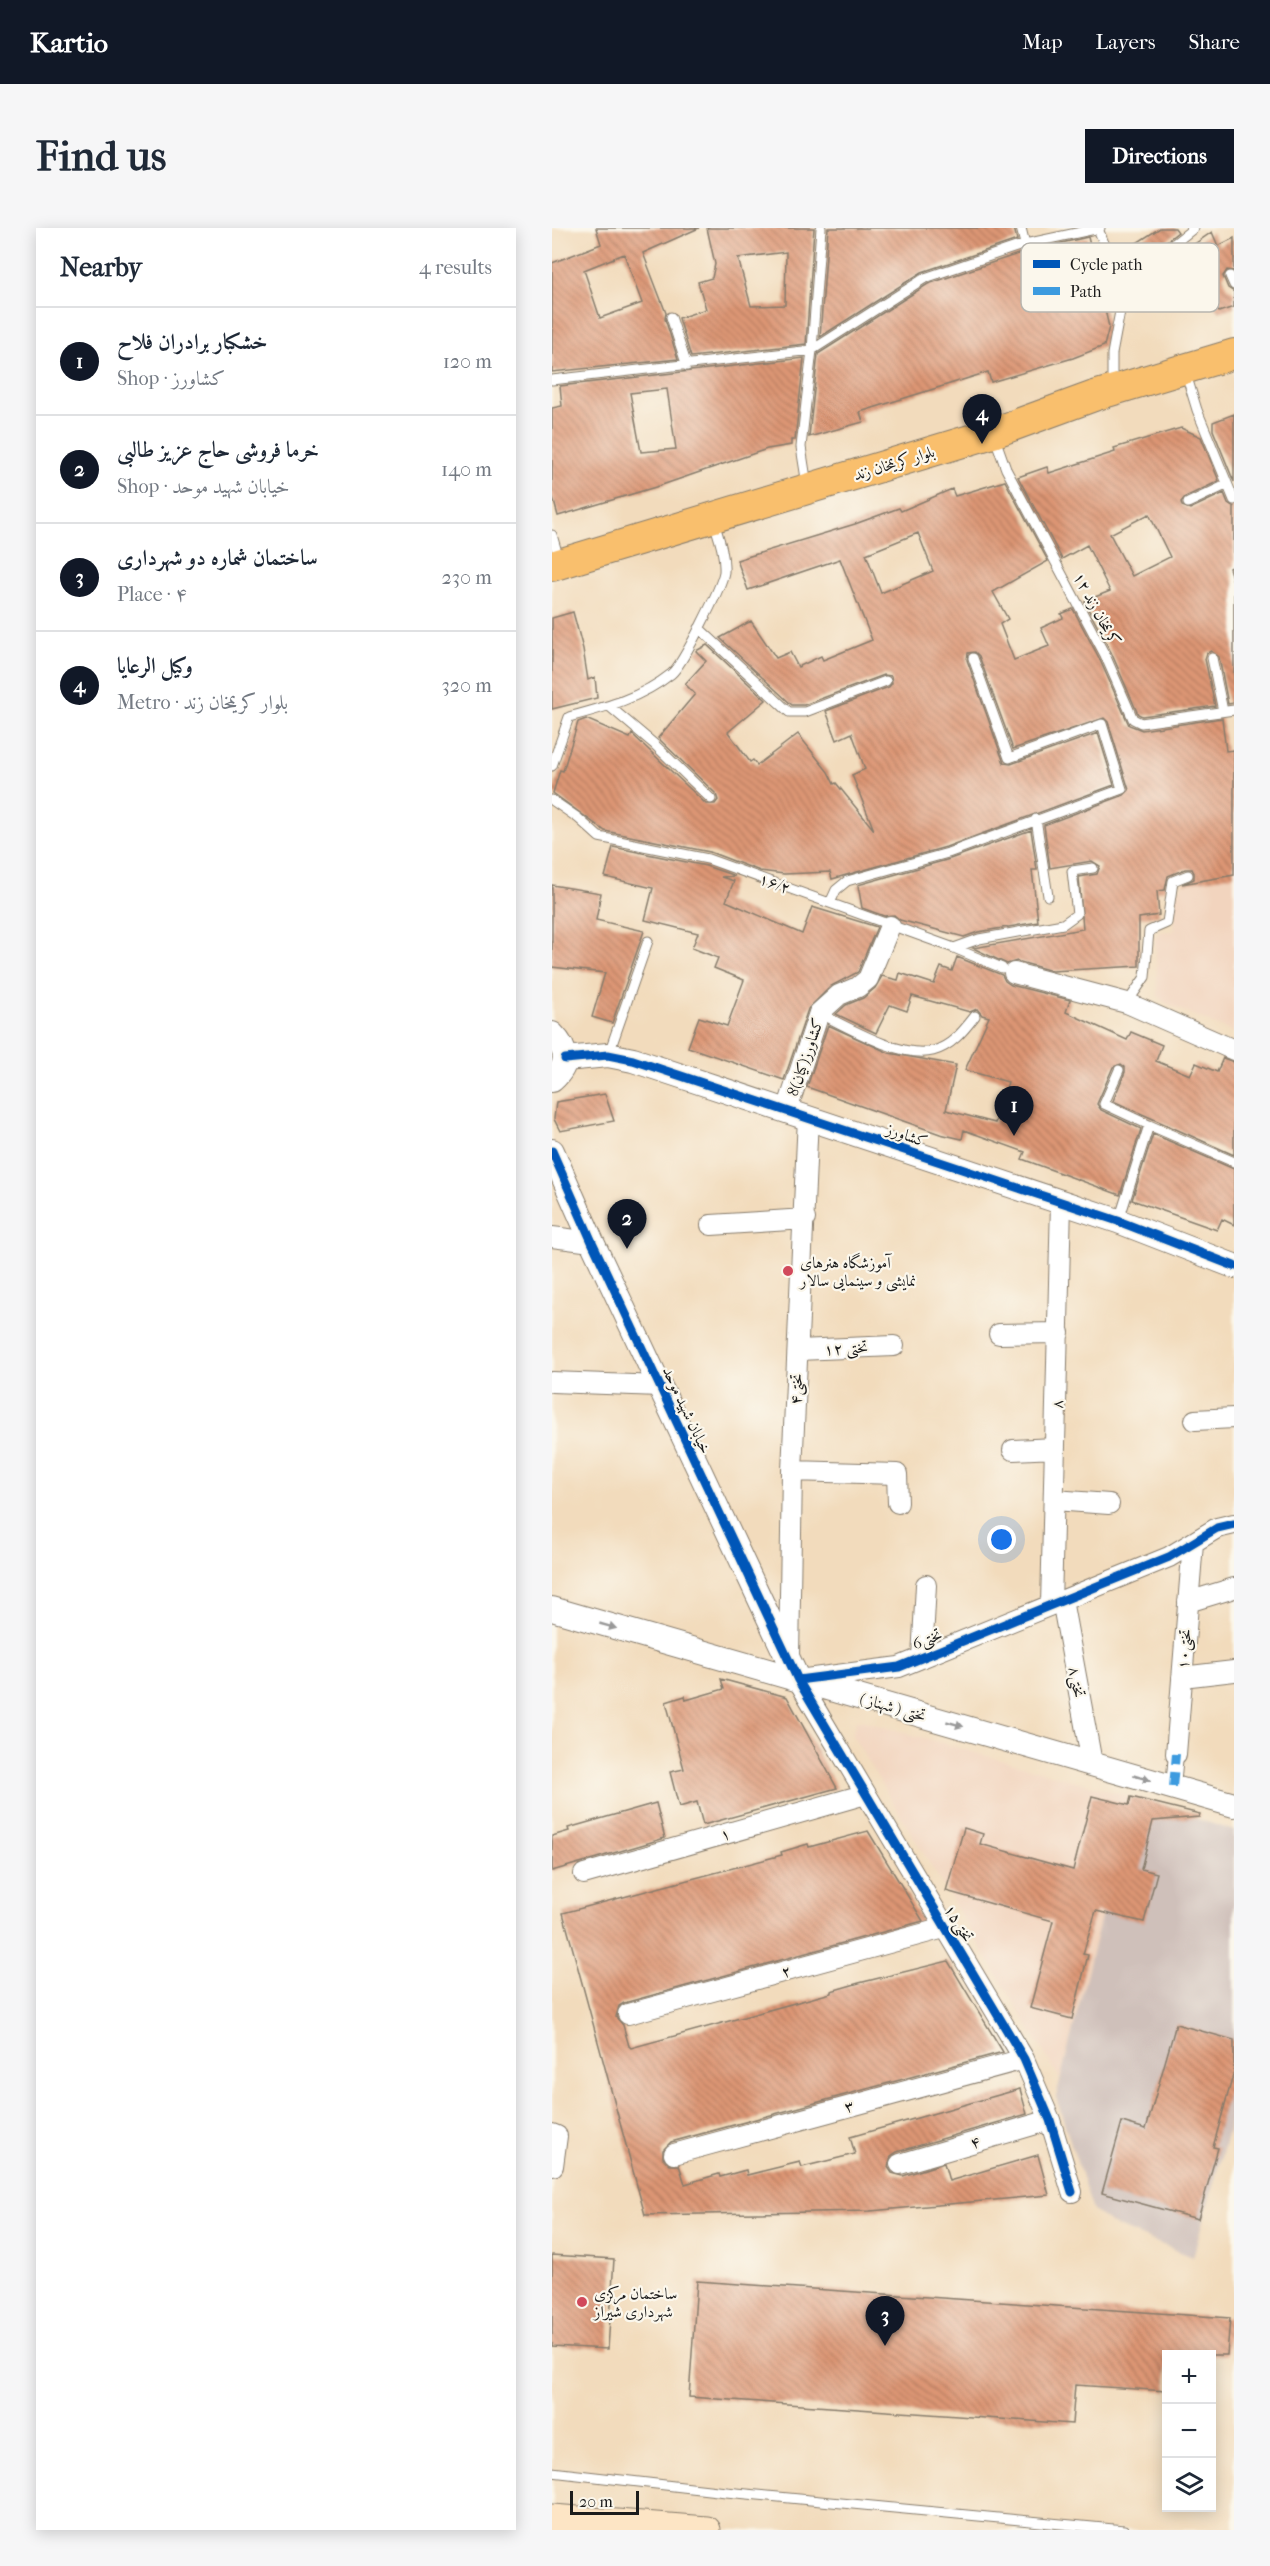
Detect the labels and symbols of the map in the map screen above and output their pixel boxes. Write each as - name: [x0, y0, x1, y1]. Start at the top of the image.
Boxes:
- legend: [1021, 243, 1219, 312]
- text: Cycle path: [1070, 255, 1142, 274]
- text: Path: [1070, 282, 1102, 301]
- pin: 4: [962, 394, 1002, 444]
- street label: بلوار کریمخان زند: [851, 442, 937, 485]
- street label: کریمخان زند ۱۲: [1069, 569, 1124, 649]
- street label: ۱۶/۲: [757, 869, 793, 897]
- street label: 8کشاورز(کیان): [783, 1015, 827, 1099]
- pin: 1: [994, 1086, 1034, 1136]
- street label: کشاورز: [882, 1118, 930, 1151]
- pin: 2: [608, 1200, 646, 1249]
- place label: آموزشگاه هنرهای نمایشی و سینمایی سالار: [798, 1252, 916, 1292]
- marker: آموزشگاه هنرهای نمایشی و سینمایی سالار: [781, 1264, 795, 1278]
- street label: ۱۲ تختی: [823, 1337, 869, 1361]
- street label: خیابان شهید موحد: [658, 1363, 715, 1457]
- street label: تختی۴: [786, 1373, 808, 1405]
- street label: ۸: [1047, 1399, 1067, 1409]
- your location: [987, 1525, 1016, 1554]
- one-way arrow: [599, 1621, 617, 1631]
- street label: 6تختی: [909, 1624, 945, 1655]
- street label: تختی۱۰: [1173, 1628, 1197, 1670]
- street label: تختی۸: [1063, 1665, 1089, 1699]
- street label: تختی ( شهناز ): [857, 1689, 928, 1727]
- one-way arrow: [946, 1720, 964, 1730]
- one-way arrow: [1133, 1774, 1151, 1783]
- street label: ۱: [718, 1824, 732, 1844]
- street label: تختی۱۵: [939, 1901, 978, 1946]
- street label: ۲: [779, 1961, 793, 1981]
- street label: ۳: [842, 2096, 856, 2116]
- street label: ۴: [968, 2132, 982, 2152]
- place label: ساختمان مرکزی شهرداری شیراز: [592, 2284, 677, 2322]
- marker: ساختمان مرکزی شهرداری شیراز: [575, 2295, 589, 2309]
- pin: 3: [866, 2296, 904, 2346]
- scale bar: [570, 2488, 639, 2516]

